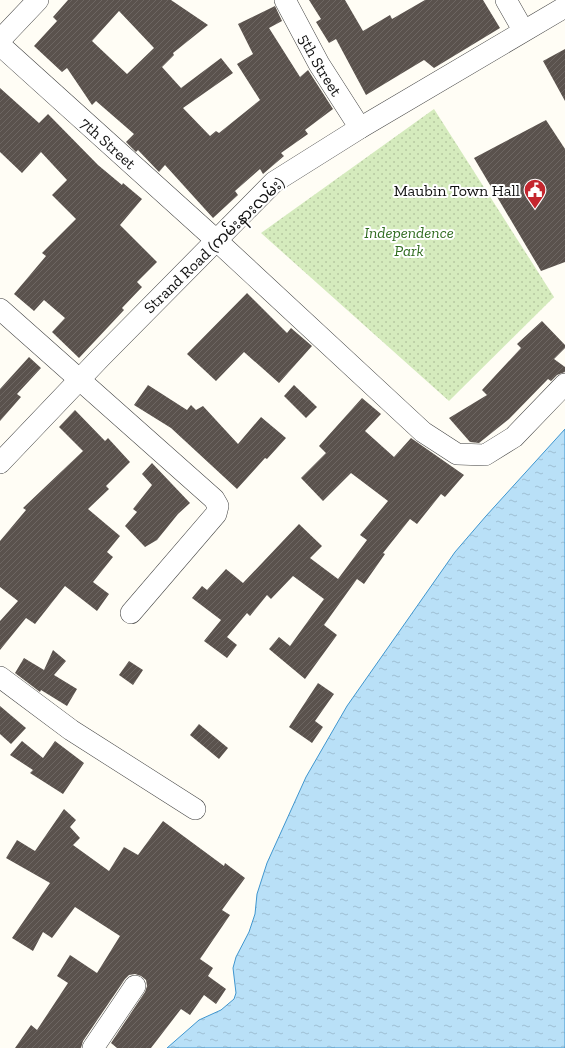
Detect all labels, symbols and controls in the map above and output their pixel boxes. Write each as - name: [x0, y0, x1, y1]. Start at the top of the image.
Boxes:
- street label: 5th Street: [295, 31, 346, 99]
- street label: 7th Street: [77, 113, 140, 173]
- street label: Strand Road (ကမ်းနားလမ်း): [138, 171, 291, 320]
- public building icon: Maubin Town Hall: [522, 177, 548, 210]
- place label: Maubin Town Hall: [394, 181, 520, 200]
- park label: Independence Park: [364, 223, 454, 260]

